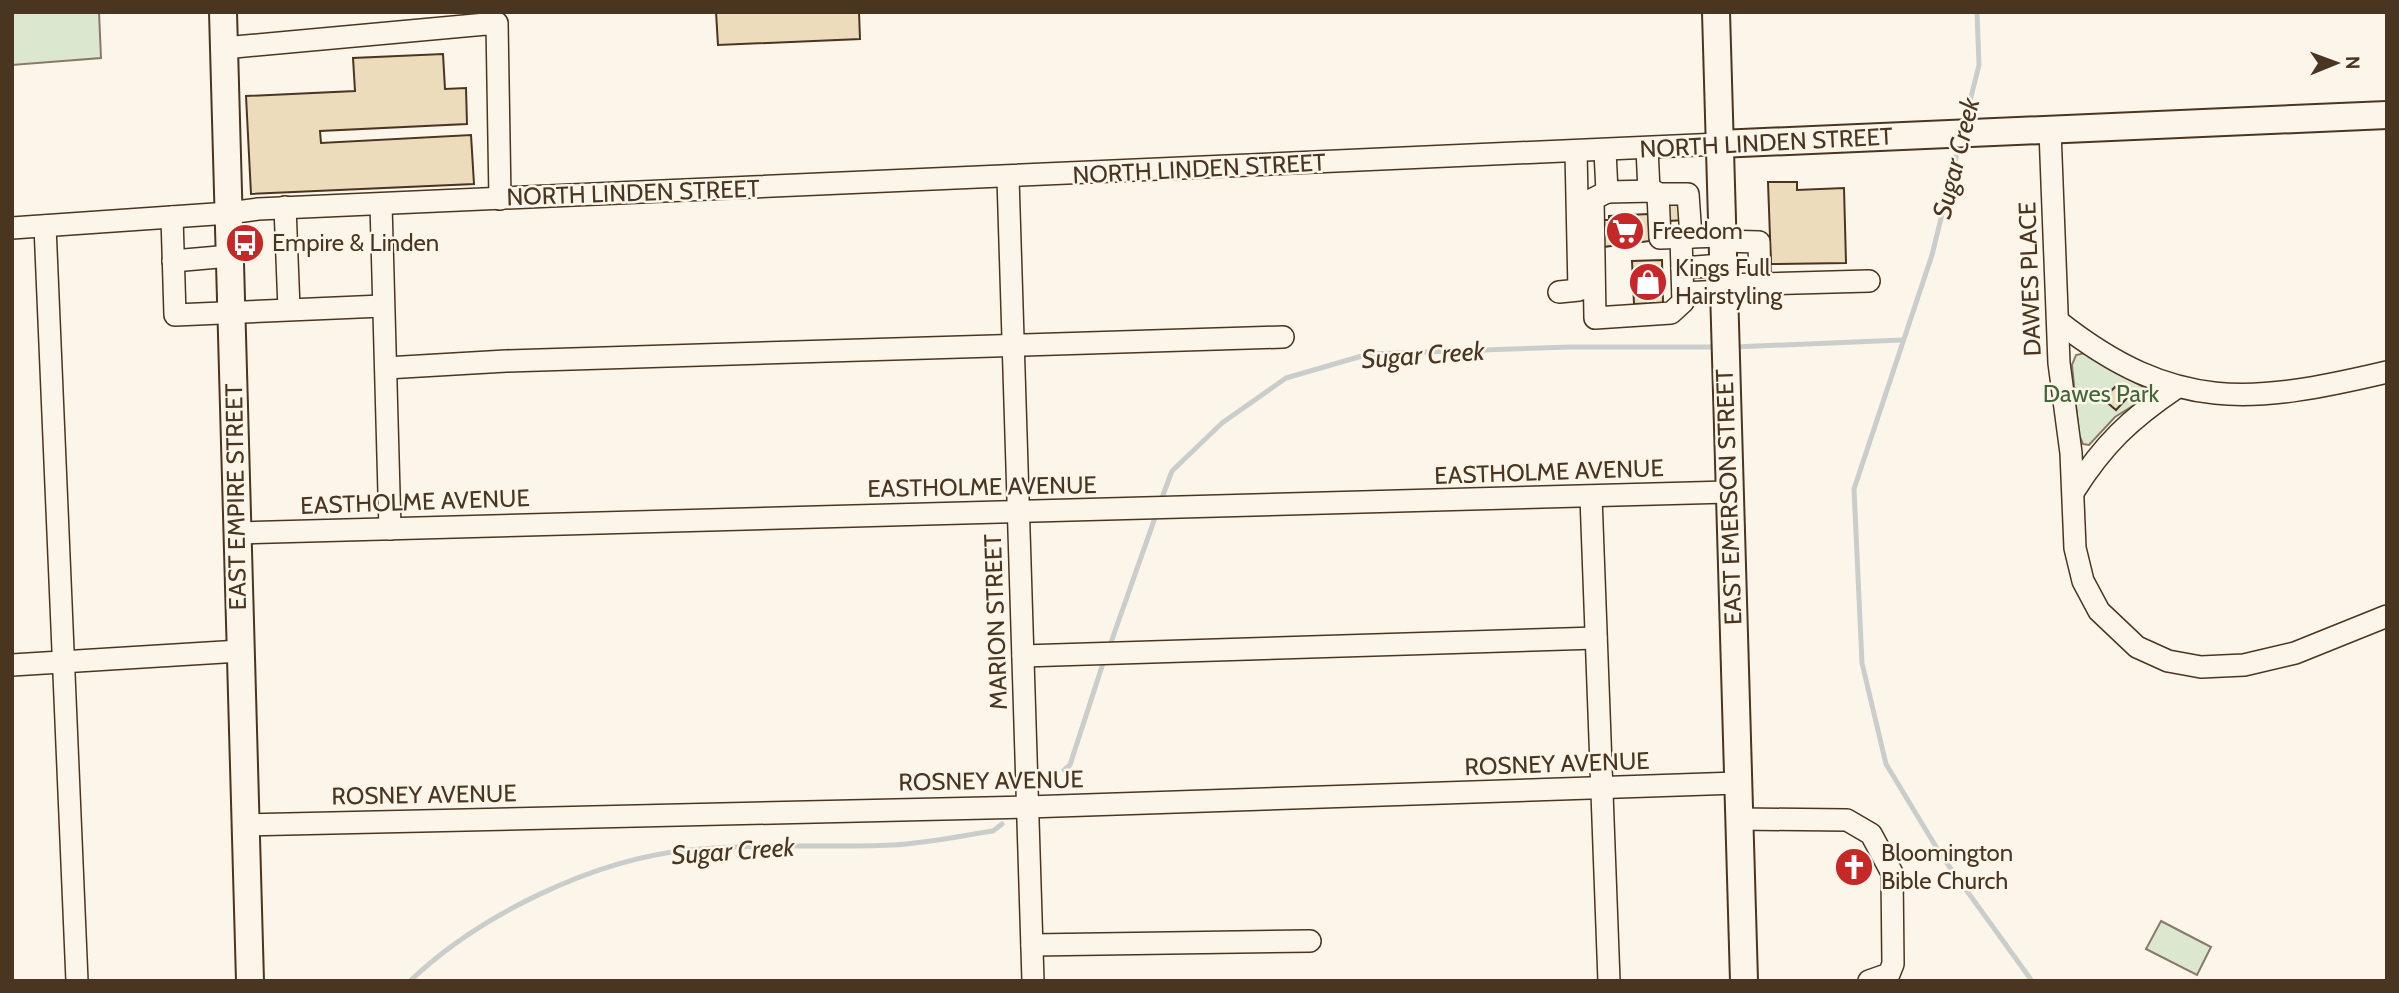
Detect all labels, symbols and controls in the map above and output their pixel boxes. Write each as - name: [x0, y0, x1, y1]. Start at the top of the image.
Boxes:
- north arrow: [2301, 28, 2371, 98]
- text: N: [2341, 56, 2364, 70]
- water label: Sugar Creek: [1926, 93, 1987, 222]
- street label: NORTH LINDEN STREET: [1639, 121, 1893, 164]
- street label: NORTH LINDEN STREET: [1072, 147, 1326, 190]
- street label: NORTH LINDEN STREET: [506, 174, 760, 211]
- street label: DAWES PLACE: [2012, 201, 2047, 357]
- supermarket icon: Freedom: [1604, 210, 1646, 252]
- place label: Freedom: [1652, 216, 1743, 245]
- bus stop icon: Empire & Linden: [224, 222, 266, 264]
- place label: Empire & Linden: [272, 228, 439, 257]
- place label: Kings Full Hairstyling: [1675, 253, 1783, 310]
- shop icon: Kings Full Hairstyling: [1627, 261, 1669, 303]
- water label: Sugar Creek: [1360, 335, 1487, 375]
- street label: EAST EMERSON STREET: [1710, 368, 1747, 626]
- park label: Dawes Park: [2043, 379, 2160, 408]
- street label: EAST EMPIRE STREET: [219, 383, 252, 611]
- street label: EASTHOLME AVENUE: [1434, 453, 1664, 490]
- street label: EASTHOLME AVENUE: [867, 470, 1097, 503]
- street label: EASTHOLME AVENUE: [300, 483, 530, 520]
- street label: MARION STREET: [978, 533, 1013, 711]
- street label: ROSNEY AVENUE: [1464, 746, 1650, 781]
- street label: ROSNEY AVENUE: [898, 764, 1084, 797]
- street label: ROSNEY AVENUE: [331, 778, 517, 811]
- water label: Sugar Creek: [670, 831, 797, 871]
- place label: Bloomington Bible Church: [1881, 838, 2013, 895]
- church icon: Bloomington Bible Church: [1833, 846, 1875, 888]

